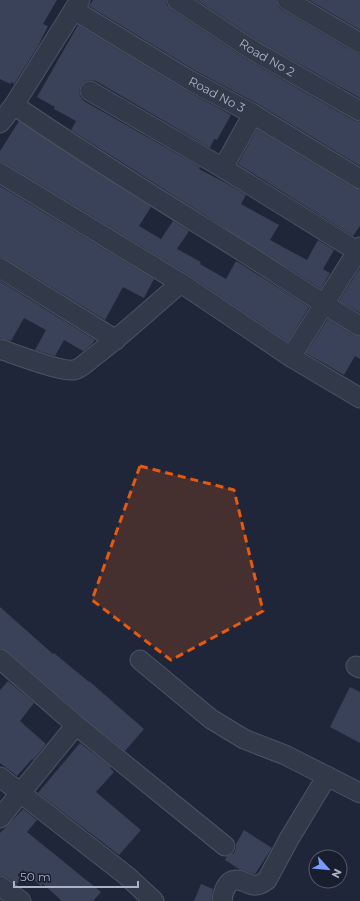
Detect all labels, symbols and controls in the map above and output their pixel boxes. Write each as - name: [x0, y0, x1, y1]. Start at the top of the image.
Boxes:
- street label: Road No 2: [237, 35, 298, 80]
- street label: Road No 3: [186, 73, 248, 115]
- north arrow: [308, 849, 348, 889]
- scale bar: [14, 863, 138, 889]
- text: N: [329, 866, 345, 881]
- text: 50 m: [20, 869, 51, 884]

